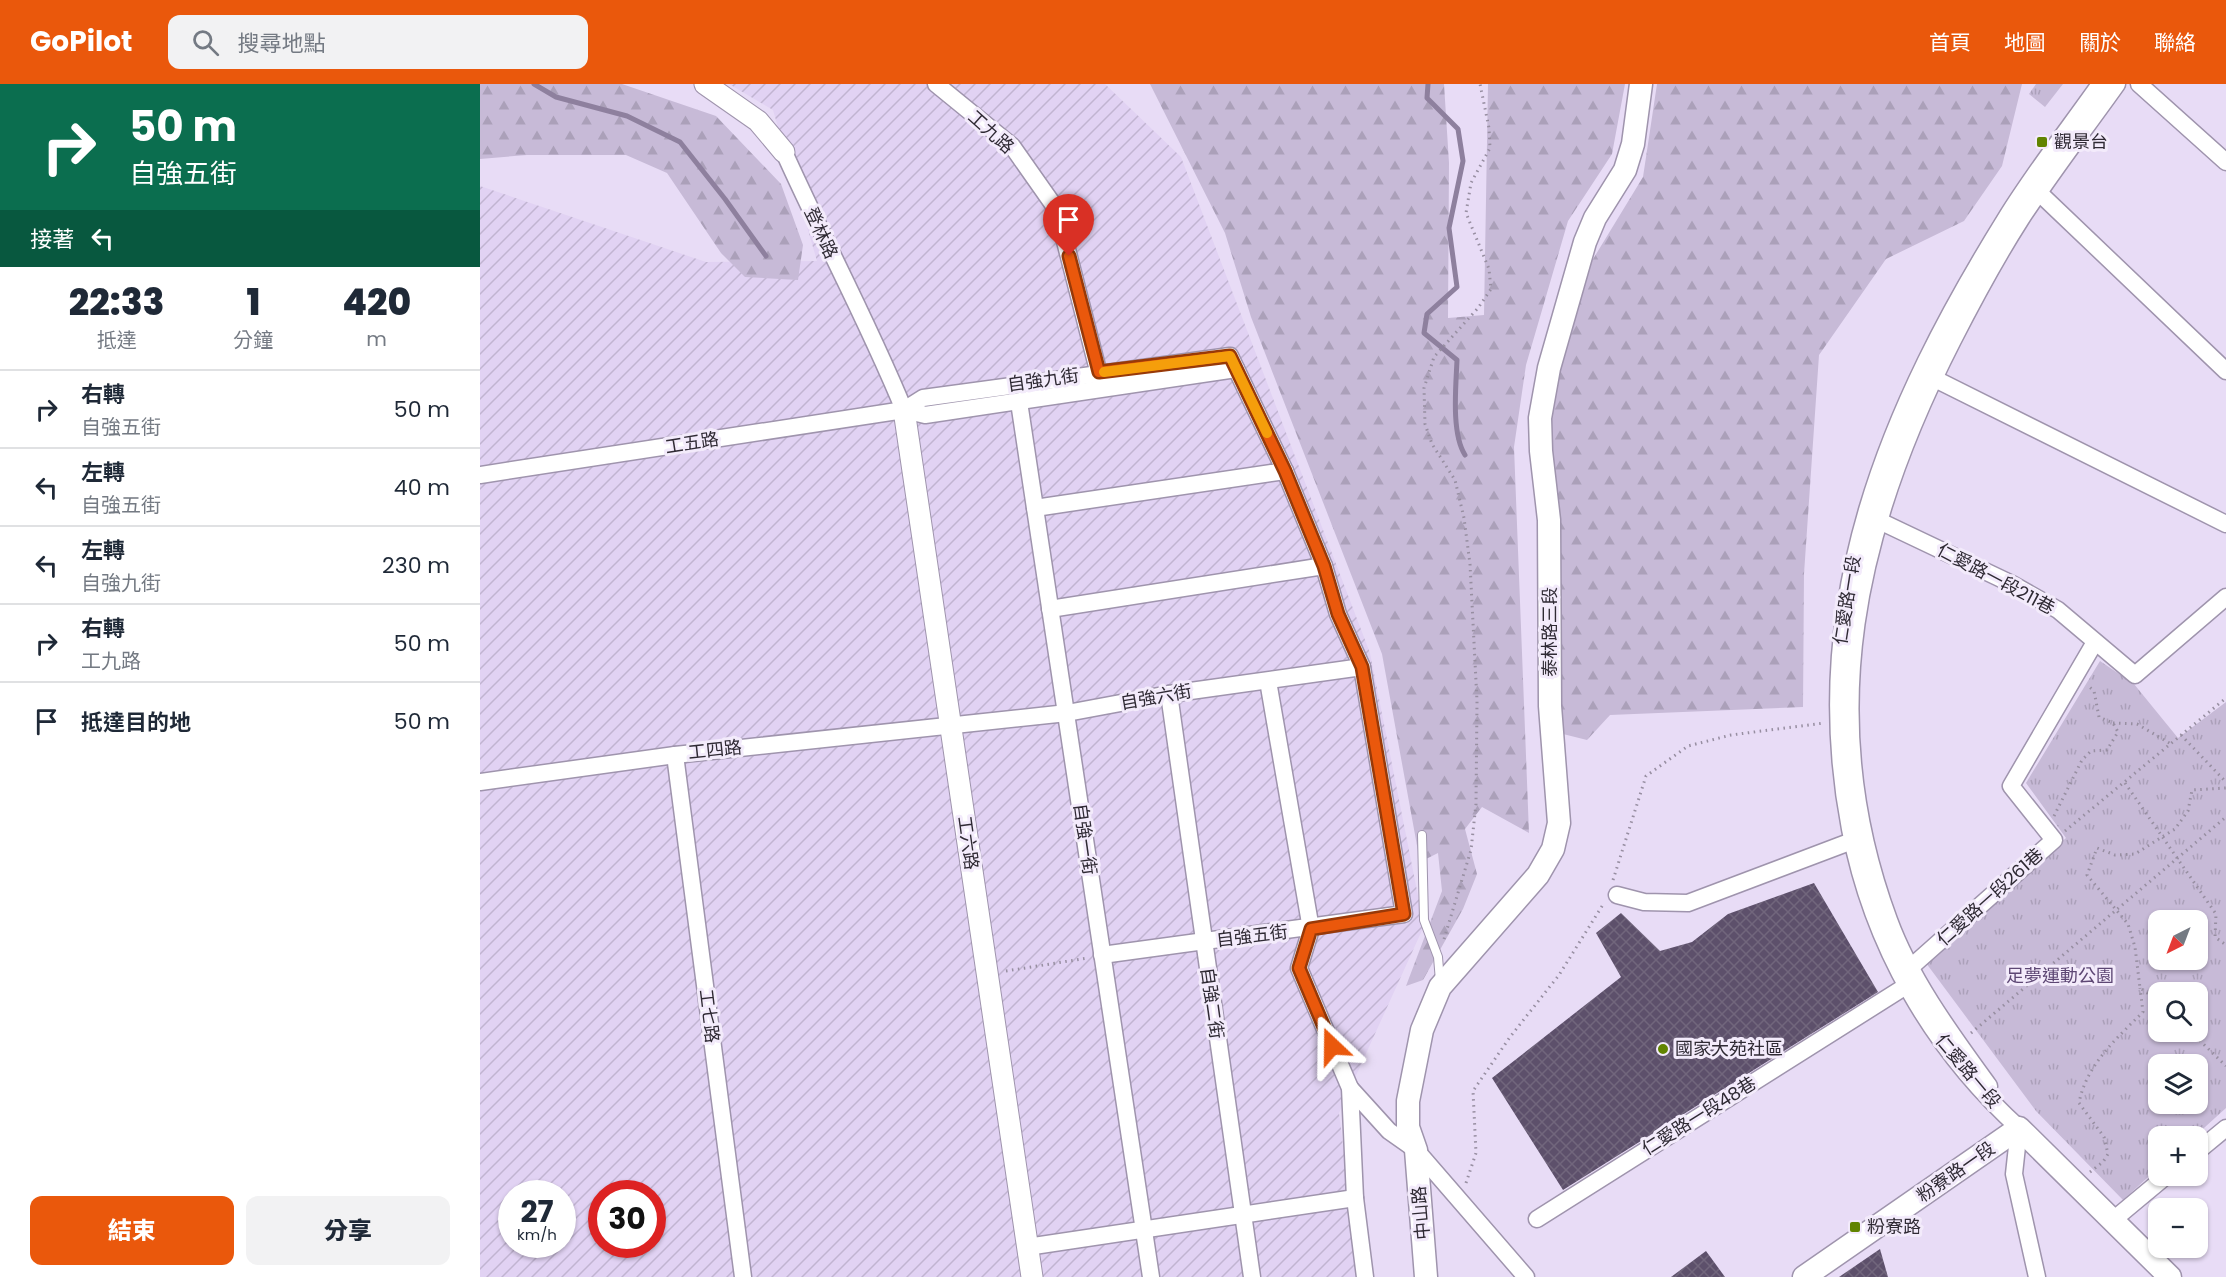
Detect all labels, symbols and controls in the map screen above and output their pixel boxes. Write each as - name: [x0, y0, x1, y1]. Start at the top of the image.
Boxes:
- search box: [168, 15, 588, 69]
- text: GoPilot: [30, 22, 132, 61]
- icon: search: [189, 26, 222, 59]
- text: 搜尋地點: [237, 28, 325, 59]
- text: 首頁: [1929, 28, 1971, 57]
- text: 地圖: [2004, 28, 2046, 57]
- text: 關於: [2079, 28, 2121, 57]
- text: 聯絡: [2154, 28, 2196, 57]
- text: 50 m: [129, 97, 237, 156]
- street label: 工九路: [963, 104, 1020, 159]
- icon: right: [30, 108, 108, 186]
- place label: 觀景台: [2054, 129, 2108, 154]
- marker: 觀景台: [2035, 135, 2049, 149]
- text: 自強五街: [129, 155, 237, 192]
- pin: [1043, 194, 1094, 256]
- street label: 登林路: [799, 203, 844, 263]
- icon: arrive: [1052, 203, 1085, 236]
- icon: left: [86, 222, 119, 255]
- text: 接著: [30, 224, 74, 255]
- text: 22:33: [69, 277, 165, 328]
- text: 1: [246, 277, 260, 328]
- text: 420: [342, 277, 411, 328]
- text: m: [366, 325, 387, 353]
- text: 抵達: [97, 326, 137, 354]
- text: 分鐘: [233, 326, 273, 354]
- street label: 自強九街: [1006, 362, 1080, 397]
- text: 右轉: [81, 379, 125, 410]
- icon: right: [30, 393, 63, 426]
- text: 50 m: [394, 394, 450, 425]
- text: 自強五街: [81, 413, 161, 441]
- street label: 工五路: [663, 426, 721, 459]
- text: 左轉: [81, 457, 125, 488]
- icon: left: [30, 471, 63, 504]
- text: 40 m: [394, 472, 450, 503]
- text: 自強五街: [81, 491, 161, 519]
- text: 左轉: [81, 535, 125, 566]
- street label: 仁愛路一段211巷: [1933, 537, 2059, 620]
- icon: left: [30, 549, 63, 582]
- text: 230 m: [382, 550, 450, 581]
- street label: 仁愛路一段: [1827, 554, 1866, 646]
- text: 自強九街: [81, 569, 161, 597]
- street label: 泰林路三段: [1537, 587, 1562, 677]
- text: 右轉: [81, 613, 125, 644]
- icon: right: [30, 627, 63, 660]
- text: 50 m: [394, 628, 450, 659]
- text: 工九路: [81, 647, 141, 675]
- street label: 自強六街: [1118, 678, 1194, 715]
- icon: arrive: [30, 705, 63, 738]
- text: 50 m: [394, 706, 450, 737]
- text: 抵達目的地: [81, 707, 191, 738]
- street label: 工四路: [687, 734, 743, 765]
- street label: 自強一街: [1068, 802, 1103, 876]
- street label: 工六路: [952, 814, 985, 871]
- street label: 仁愛路一段261巷: [1931, 842, 2048, 951]
- north arrow: [2148, 910, 2208, 970]
- map controls: [2148, 910, 2208, 1258]
- street label: 自強五街: [1215, 919, 1289, 952]
- park label: 足夢運動公園: [2006, 963, 2114, 988]
- street label: 自強二街: [1195, 966, 1230, 1040]
- button: search: [2148, 982, 2208, 1042]
- street label: 工七路: [694, 988, 725, 1044]
- position arrow: [1300, 1014, 1364, 1078]
- street label: 仁愛路一段: [1930, 1028, 2007, 1113]
- place label: 國家大苑社區: [1675, 1036, 1783, 1061]
- marker: 國家大苑社區: [1656, 1042, 1670, 1056]
- button: layers: [2148, 1054, 2208, 1114]
- street label: 仁愛路一段48巷: [1637, 1070, 1761, 1161]
- button: +: [2148, 1126, 2208, 1186]
- street label: 粉寮路一段: [1912, 1136, 2000, 1208]
- speed limit sign: 30: [588, 1180, 666, 1258]
- street label: 中山路: [1406, 1185, 1435, 1241]
- text: 27: [520, 1190, 554, 1233]
- button: 結束: [30, 1196, 234, 1265]
- button: 分享: [246, 1196, 450, 1265]
- button: −: [2148, 1198, 2208, 1258]
- place label: 粉寮路: [1867, 1214, 1921, 1239]
- marker: 粉寮路: [1848, 1220, 1862, 1234]
- text: km/h: [517, 1224, 557, 1245]

